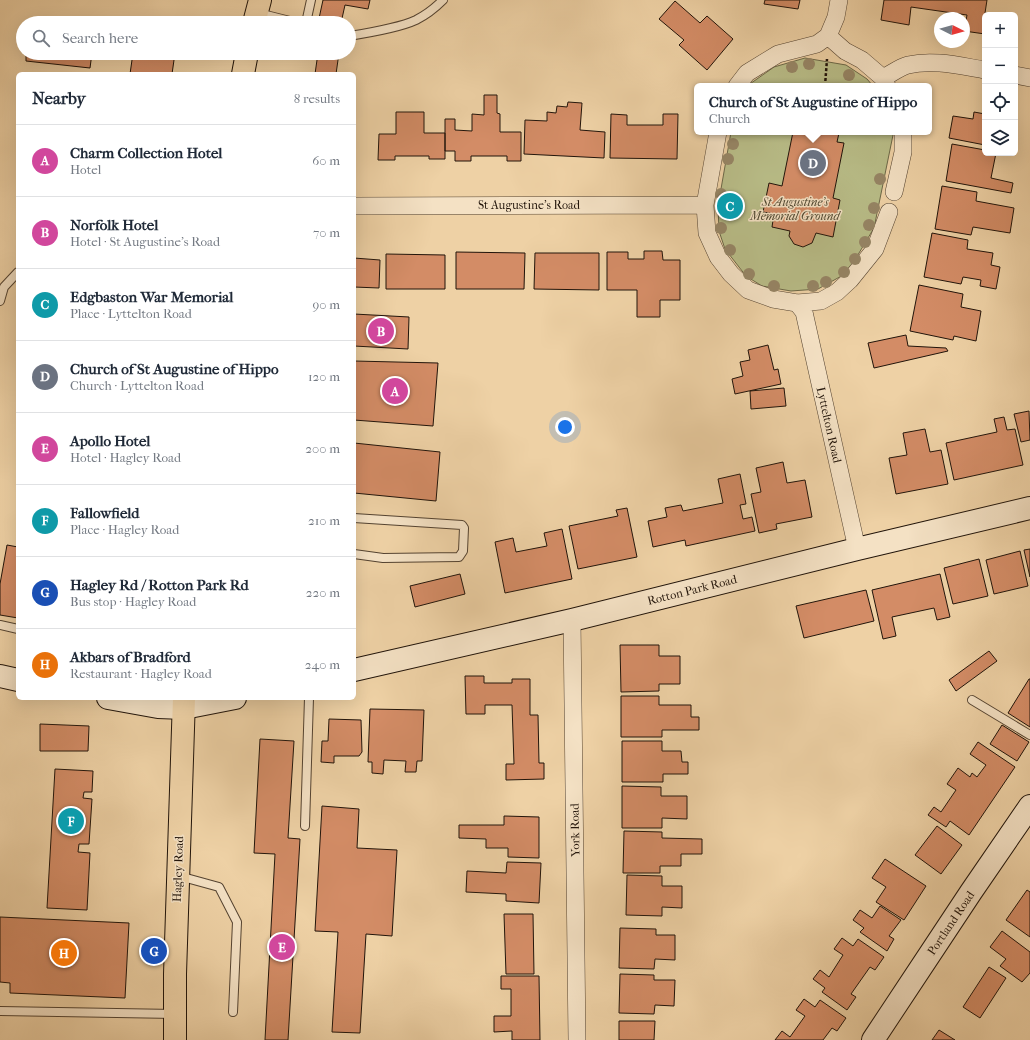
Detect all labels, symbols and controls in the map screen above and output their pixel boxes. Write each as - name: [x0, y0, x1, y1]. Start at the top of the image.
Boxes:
- north arrow: [934, 12, 970, 48]
- map controls: [982, 12, 1018, 156]
- button: +: [982, 12, 1018, 48]
- search box: [16, 16, 356, 60]
- icon: search: [30, 27, 52, 49]
- text: Search here: [62, 29, 138, 47]
- button: −: [982, 48, 1018, 84]
- popup: [694, 83, 932, 135]
- button: locate: [982, 84, 1018, 120]
- text: Nearby: [32, 88, 86, 108]
- text: 8 results: [294, 91, 340, 106]
- text: Church of St Augustine of Hippo: [709, 93, 917, 111]
- text: Church: [709, 111, 750, 126]
- button: layers: [982, 120, 1018, 156]
- text: Charm Collection Hotel: [70, 144, 223, 162]
- pin: D: [800, 148, 826, 178]
- text: A: [41, 153, 49, 168]
- text: 60 m: [312, 153, 340, 168]
- text: Hotel: [70, 162, 101, 177]
- pin: C: [717, 191, 743, 221]
- park label: St Augustine's Memorial Ground: [749, 195, 842, 223]
- street label: St Augustine's Road: [478, 198, 581, 212]
- text: Norfolk Hotel: [70, 216, 158, 234]
- text: B: [41, 225, 49, 240]
- text: 70 m: [313, 225, 340, 240]
- text: Hotel · St Augustine's Road: [70, 234, 220, 249]
- text: Edgbaston War Memorial: [70, 288, 233, 306]
- text: C: [41, 297, 49, 312]
- text: 90 m: [312, 297, 340, 312]
- text: Place · Lyttelton Road: [70, 306, 192, 321]
- pin: B: [368, 316, 394, 346]
- text: Church of St Augustine of Hippo: [70, 360, 279, 378]
- text: D: [40, 369, 50, 384]
- text: 120 m: [308, 369, 340, 384]
- pin: A: [382, 376, 408, 406]
- text: Church · Lyttelton Road: [70, 378, 204, 393]
- street label: Lyttelton Road: [813, 386, 845, 465]
- your location: [555, 417, 575, 437]
- text: Apollo Hotel: [70, 432, 150, 450]
- text: E: [41, 441, 49, 456]
- text: 200 m: [305, 441, 340, 456]
- text: Hotel · Hagley Road: [70, 450, 181, 465]
- text: Fallowfield: [70, 504, 140, 522]
- text: F: [42, 513, 48, 528]
- text: 210 m: [308, 513, 340, 528]
- text: Place · Hagley Road: [70, 522, 179, 537]
- street label: Rotton Park Road: [646, 572, 739, 608]
- text: Hagley Rd / Rotton Park Rd: [70, 576, 249, 594]
- text: G: [40, 585, 50, 600]
- text: 220 m: [306, 585, 340, 600]
- text: Bus stop · Hagley Road: [70, 594, 196, 609]
- text: Akbars of Bradford: [70, 648, 191, 666]
- text: H: [40, 657, 50, 672]
- text: 240 m: [305, 657, 340, 672]
- text: Restaurant · Hagley Road: [70, 666, 212, 681]
- street label: York Road: [568, 803, 582, 858]
- pin: F: [58, 806, 84, 836]
- street label: Hagley Road: [170, 835, 186, 902]
- street label: Portland Road: [924, 888, 978, 958]
- pin: E: [269, 932, 295, 962]
- pin: G: [141, 936, 167, 966]
- pin: H: [51, 938, 77, 968]

